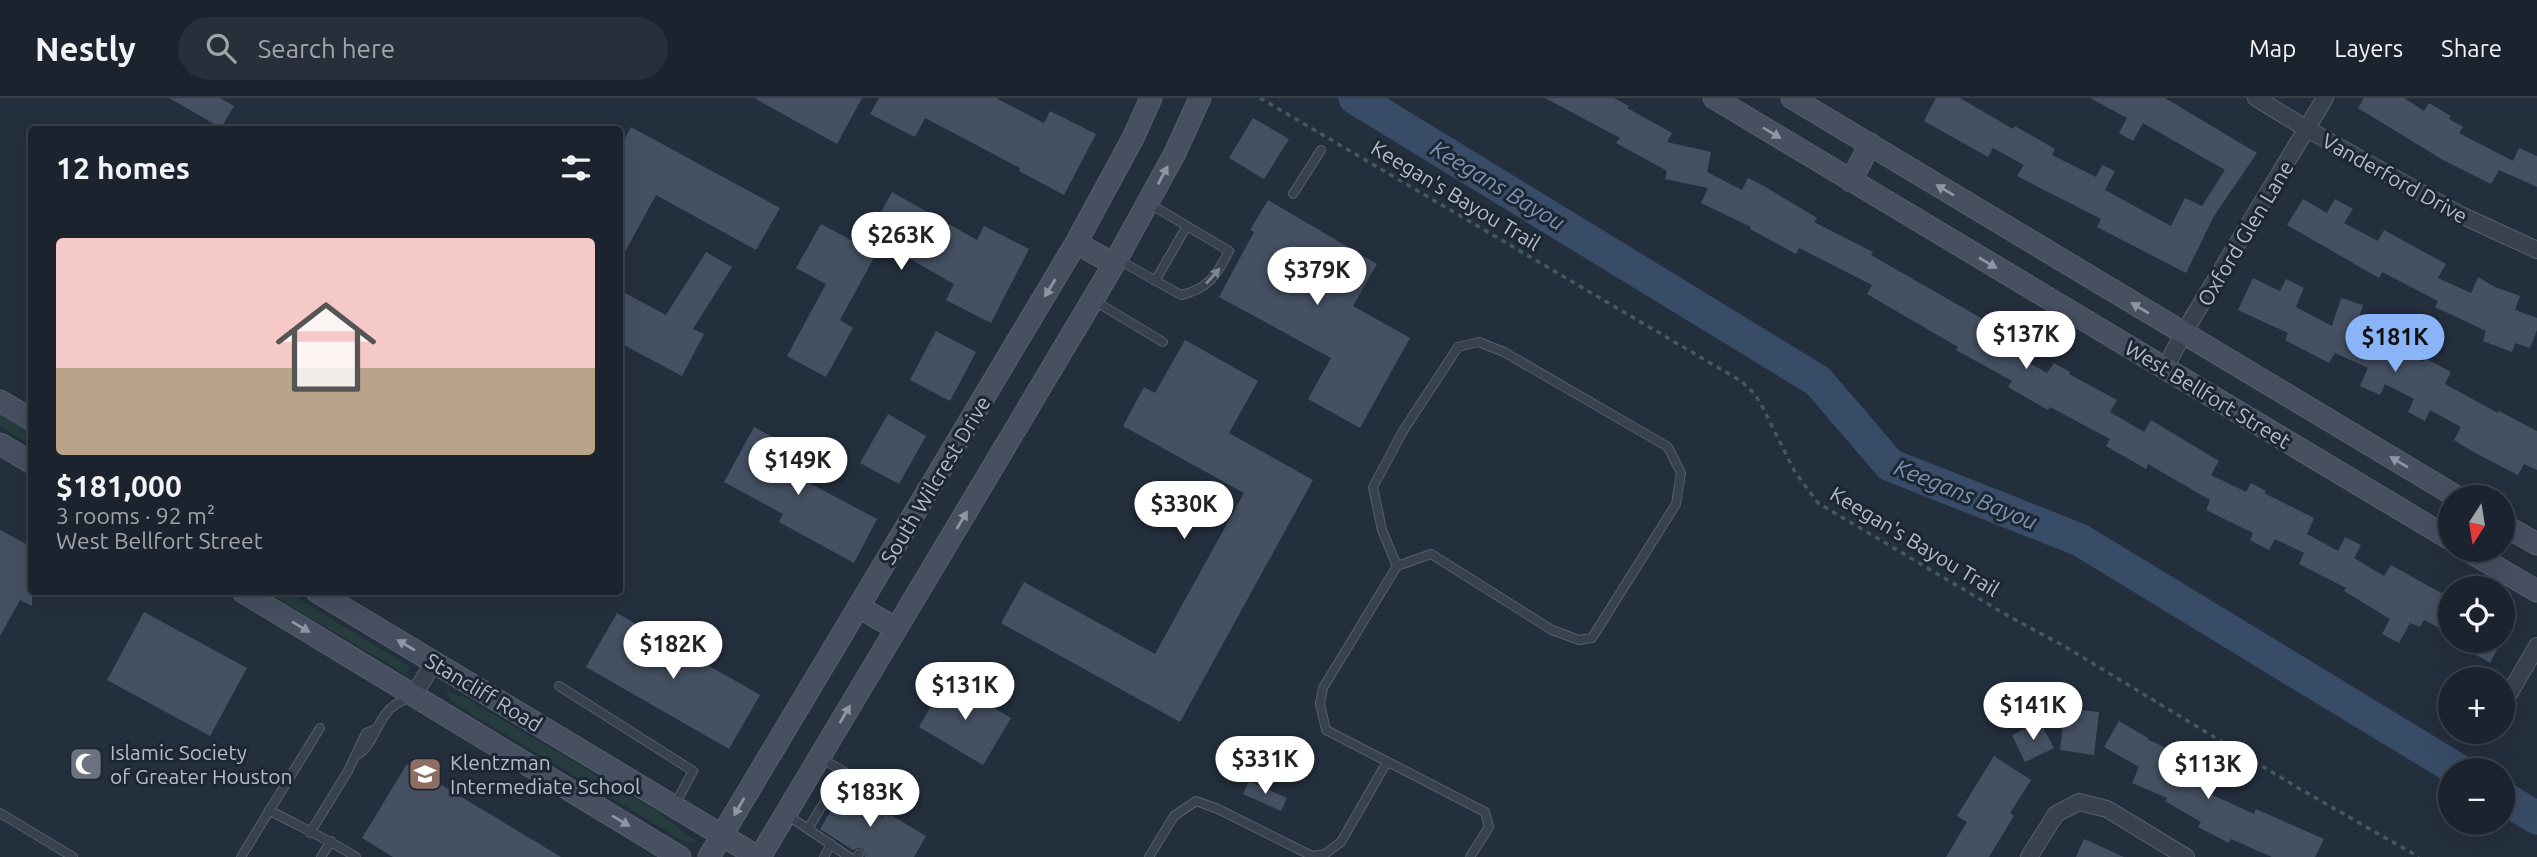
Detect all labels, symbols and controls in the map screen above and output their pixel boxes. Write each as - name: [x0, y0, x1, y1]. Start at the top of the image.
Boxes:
- search box: [178, 17, 668, 80]
- icon: search: [202, 29, 240, 67]
- text: Nestly: [35, 30, 136, 67]
- text: Search here: [258, 34, 395, 63]
- text: Map: [2249, 35, 2296, 62]
- text: Layers: [2334, 35, 2403, 62]
- text: Share: [2441, 35, 2502, 62]
- one-way arrow: [1763, 127, 1782, 140]
- street label: Vanderford Drive: [2318, 128, 2472, 228]
- street label: Keegan's Bayou Trail: [1367, 135, 1545, 255]
- water label: Keegans Bayou: [1427, 135, 1569, 235]
- icon: filters: [557, 149, 595, 187]
- text: 12 homes: [56, 151, 190, 185]
- street label: Oxford Glen Lane: [2192, 156, 2298, 310]
- one-way arrow: [1158, 165, 1169, 185]
- one-way arrow: [1936, 184, 1955, 196]
- pin: $263K: [852, 212, 950, 272]
- text: $263K: [867, 222, 935, 247]
- pin: $379K: [1268, 248, 1366, 307]
- text: $379K: [1283, 257, 1351, 282]
- one-way arrow: [1979, 257, 1998, 269]
- one-way arrow: [1204, 268, 1220, 285]
- one-way arrow: [1043, 278, 1056, 297]
- icon: home: [263, 284, 389, 410]
- one-way arrow: [2131, 302, 2150, 314]
- pin: $137K: [1977, 312, 2075, 371]
- pin: $181K: [2346, 314, 2444, 374]
- text: $137K: [1992, 321, 2060, 346]
- text: $181K: [2361, 324, 2429, 349]
- street label: West Bellfort Street: [2121, 335, 2295, 453]
- street label: South Wilcrest Drive: [875, 392, 995, 568]
- pin: $149K: [749, 438, 847, 497]
- text: $149K: [764, 447, 832, 472]
- water label: Keegans Bayou: [1891, 454, 2041, 534]
- one-way arrow: [2389, 456, 2408, 468]
- text: $181,000: [56, 469, 182, 503]
- street label: Keegan's Bayou Trail: [1826, 481, 2004, 601]
- pin: $330K: [1135, 482, 1233, 541]
- north arrow: [2438, 485, 2515, 562]
- map controls: [2438, 485, 2515, 835]
- text: $330K: [1150, 491, 1218, 516]
- text: 3 rooms · 92 m²: [56, 503, 215, 528]
- one-way arrow: [956, 510, 969, 529]
- text: West Bellfort Street: [56, 528, 263, 553]
- button: locate: [2438, 576, 2515, 653]
- one-way arrow: [292, 621, 311, 633]
- pin: $182K: [624, 622, 722, 681]
- text: $182K: [639, 631, 707, 656]
- one-way arrow: [397, 639, 416, 651]
- street label: Stancliff Road: [421, 648, 547, 736]
- pin: $131K: [916, 662, 1014, 722]
- button: +: [2438, 667, 2515, 744]
- text: $131K: [931, 672, 999, 697]
- pin: $141K: [1984, 682, 2082, 742]
- text: $141K: [1999, 692, 2067, 717]
- one-way arrow: [839, 705, 851, 724]
- pin: $331K: [1216, 736, 1314, 796]
- place label: Islamic Society of Greater Houston: [110, 740, 292, 788]
- pin: $113K: [2159, 742, 2257, 801]
- mosque icon: Islamic Society of Greater Houston: [67, 745, 105, 783]
- text: $331K: [1231, 746, 1299, 771]
- place label: Klentzman Intermediate School: [450, 750, 640, 798]
- text: $113K: [2174, 751, 2242, 776]
- school or university icon: Klentzman Intermediate School: [406, 755, 444, 793]
- button: −: [2438, 758, 2515, 835]
- pin: $183K: [821, 770, 919, 829]
- text: $183K: [836, 779, 904, 804]
- one-way arrow: [733, 797, 745, 816]
- one-way arrow: [612, 815, 631, 828]

